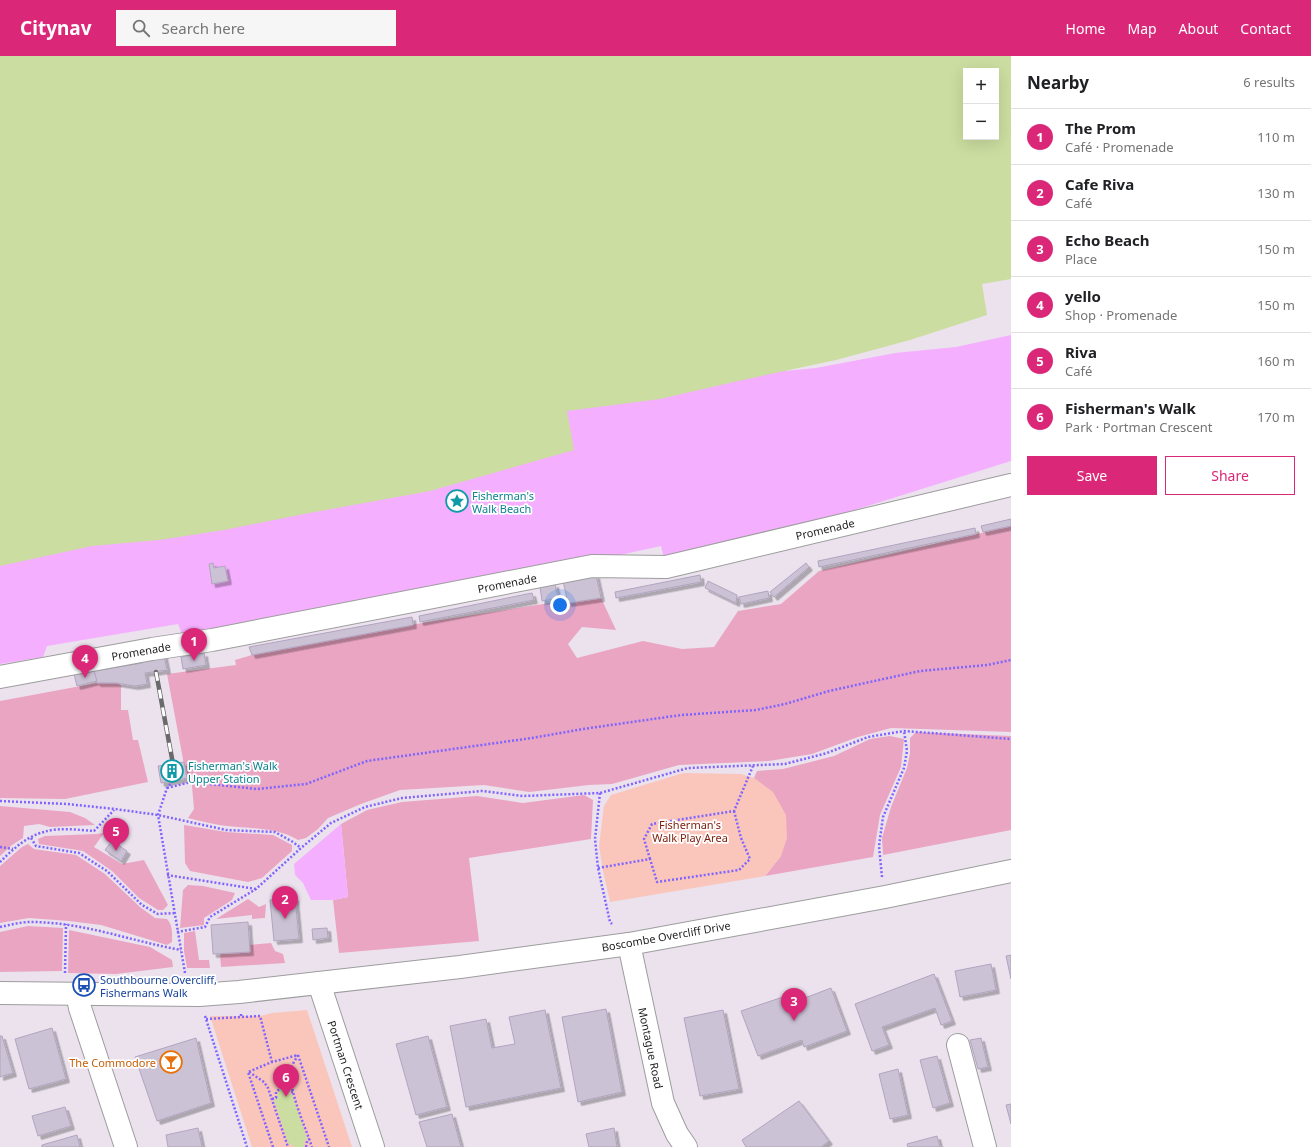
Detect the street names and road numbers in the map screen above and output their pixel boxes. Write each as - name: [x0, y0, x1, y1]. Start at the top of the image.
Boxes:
- street label: Promenade: [794, 515, 856, 543]
- street label: Promenade: [476, 570, 538, 596]
- street label: Promenade: [110, 638, 172, 664]
- street label: Boscombe Overcliff Drive: [600, 917, 732, 955]
- street label: Montague Road: [635, 1006, 667, 1090]
- street label: Portman Crescent: [325, 1018, 367, 1112]

